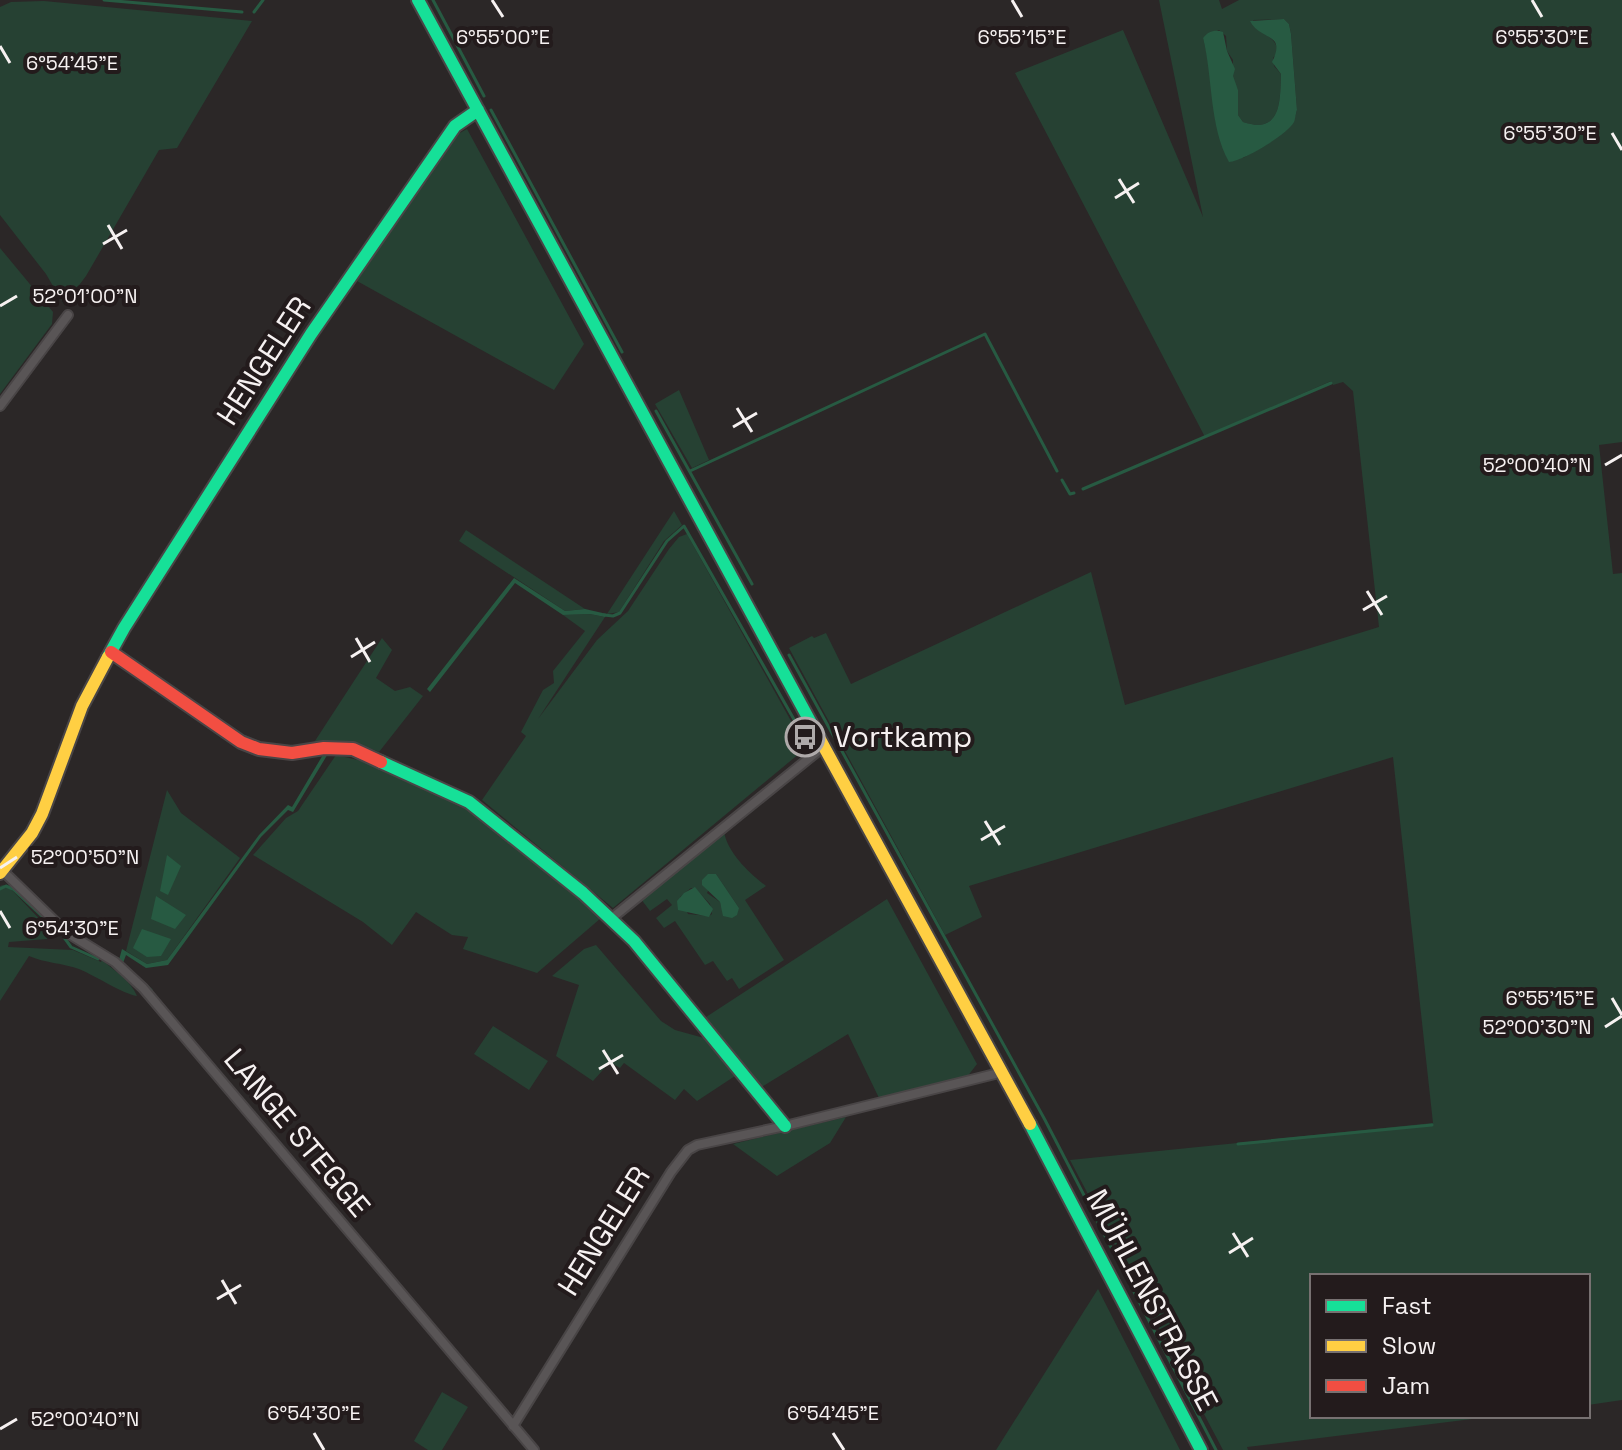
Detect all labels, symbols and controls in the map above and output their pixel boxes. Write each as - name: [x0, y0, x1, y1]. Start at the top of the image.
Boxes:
- text: 6°55'00"E: [456, 24, 550, 50]
- text: 6°55'15"E: [978, 24, 1066, 50]
- text: 6°55'30"E: [1495, 24, 1589, 50]
- text: 6°54'45"E: [26, 50, 118, 76]
- text: 6°55'30"E: [1503, 120, 1597, 146]
- text: 52°01'00"N: [32, 283, 138, 309]
- street label: HENGELER: [208, 289, 320, 432]
- text: 52°00'40"N: [1483, 452, 1591, 478]
- bus stop icon: Vortkamp: [784, 716, 826, 758]
- place label: Vortkamp: [833, 717, 972, 756]
- text: 52°00'50"N: [31, 844, 139, 870]
- text: 6°54'30"E: [25, 915, 119, 941]
- text: 6°55'15"E: [1506, 985, 1594, 1011]
- text: 52°00'30"N: [1483, 1014, 1591, 1040]
- street label: LANGE STEGGE: [216, 1040, 379, 1225]
- street label: HENGELER: [549, 1159, 659, 1303]
- street label: MÜHLENSTRASSE: [1078, 1182, 1227, 1417]
- legend: [1310, 1274, 1590, 1418]
- text: Fast: [1382, 1290, 1432, 1321]
- text: Slow: [1382, 1330, 1436, 1361]
- text: Jam: [1382, 1370, 1430, 1401]
- text: 6°54'30"E: [267, 1400, 361, 1426]
- text: 6°54'45"E: [787, 1400, 879, 1426]
- text: 52°00'40"N: [31, 1406, 139, 1432]

